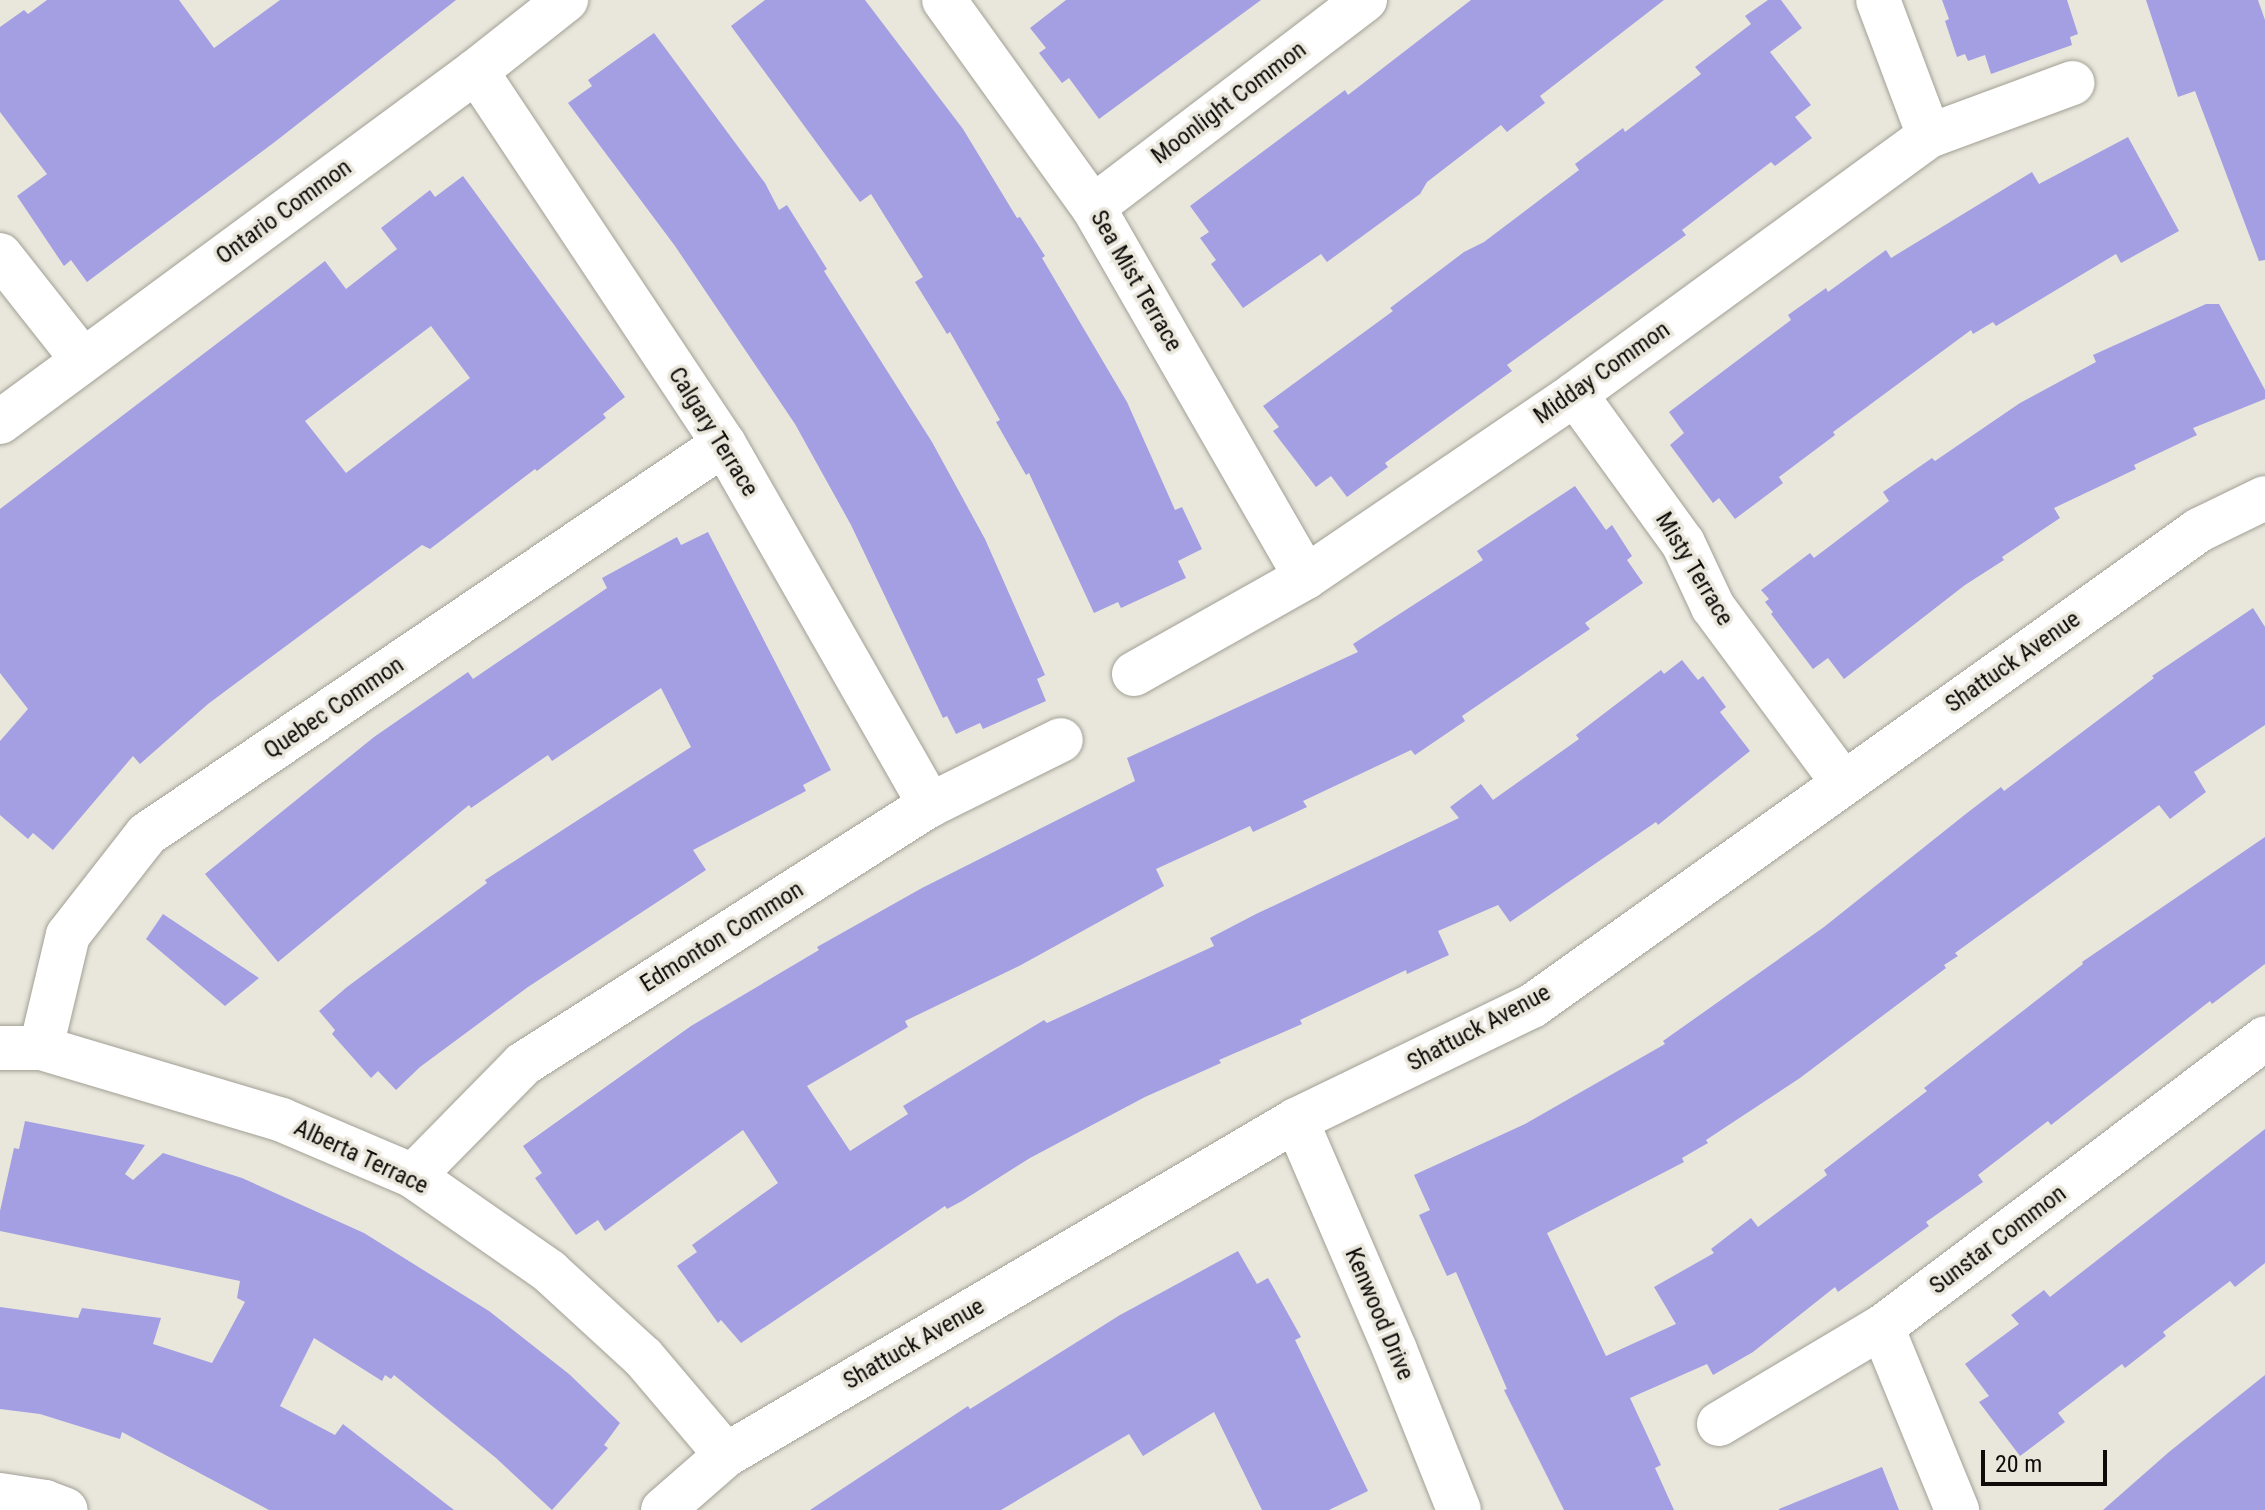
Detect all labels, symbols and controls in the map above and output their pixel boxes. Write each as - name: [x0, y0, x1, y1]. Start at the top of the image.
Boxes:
- street label: Moonlight Common: [1146, 35, 1312, 171]
- street label: Ontario Common: [211, 153, 357, 271]
- street label: Sea Mist Terrace: [1084, 205, 1188, 357]
- street label: Midday Common: [1528, 315, 1676, 431]
- street label: Calgary Terrace: [662, 362, 764, 502]
- street label: Misty Terrace: [1649, 507, 1739, 631]
- street label: Shattuck Avenue: [1940, 605, 2086, 719]
- street label: Quebec Common: [259, 651, 409, 765]
- street label: Edmonton Common: [635, 875, 809, 999]
- street label: Shattuck Avenue: [1403, 978, 1555, 1078]
- street label: Alberta Terrace: [289, 1113, 433, 1201]
- street label: Sunstar Common: [1924, 1179, 2072, 1301]
- street label: Kenwood Drive: [1338, 1244, 1420, 1384]
- street label: Shattuck Avenue: [838, 1292, 990, 1396]
- scale bar: [1985, 1434, 2111, 1484]
- text: 20 m: [1995, 1450, 2042, 1478]

